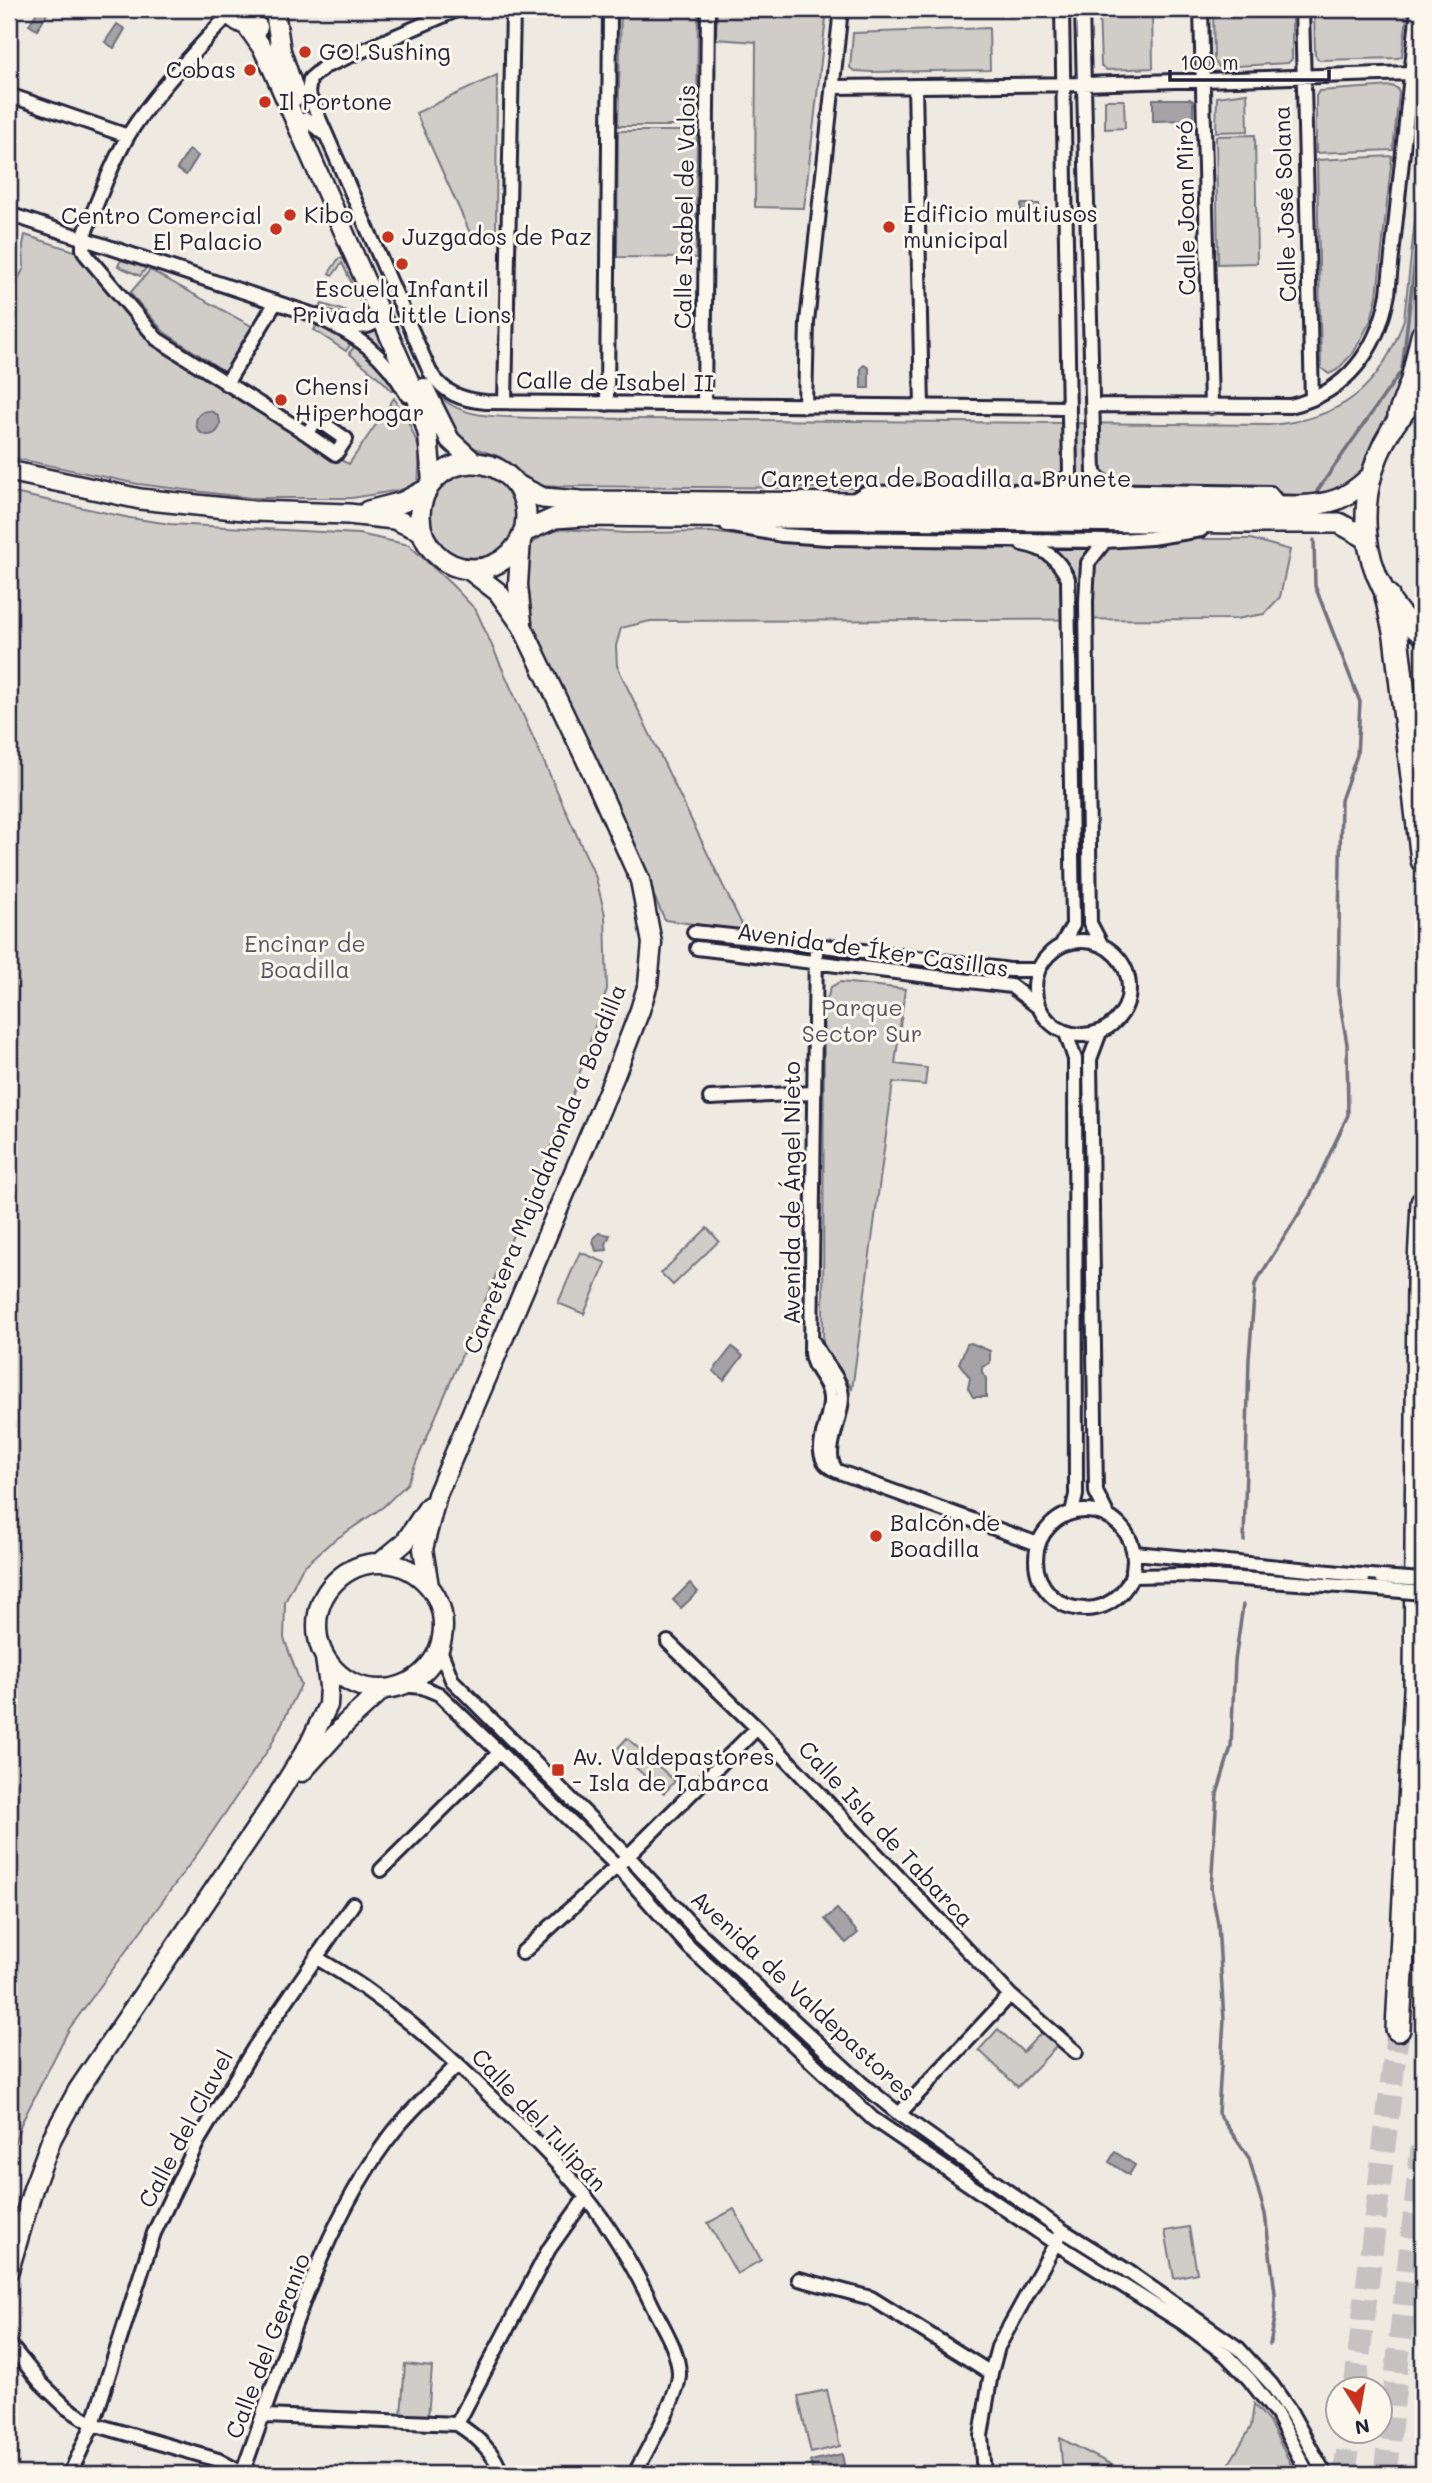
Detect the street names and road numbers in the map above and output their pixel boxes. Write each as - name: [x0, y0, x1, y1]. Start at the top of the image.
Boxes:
- street label: Calle Isabel de Valois: [667, 85, 701, 329]
- street label: Calle José Solana: [1266, 105, 1302, 303]
- street label: Calle Joan Miró: [1168, 120, 1202, 296]
- street label: Calle de Isabel II: [516, 364, 714, 398]
- street label: Carretera de Boadilla a Brunete: [761, 463, 1131, 493]
- street label: Avenida de Íker Casillas: [736, 915, 1011, 983]
- street label: Carretera Majadahonda a Boadilla: [456, 979, 632, 1358]
- street label: Avenida de Ángel Nieto: [776, 1061, 806, 1325]
- street label: Calle Isla de Tabarca: [792, 1734, 981, 1933]
- street label: Avenida de Valdepastores: [685, 1883, 922, 2107]
- street label: Calle del Tulipán: [466, 2041, 614, 2197]
- street label: Calle del Clavel: [131, 2044, 239, 2213]
- street label: Calle del Geranio: [218, 2249, 316, 2443]

